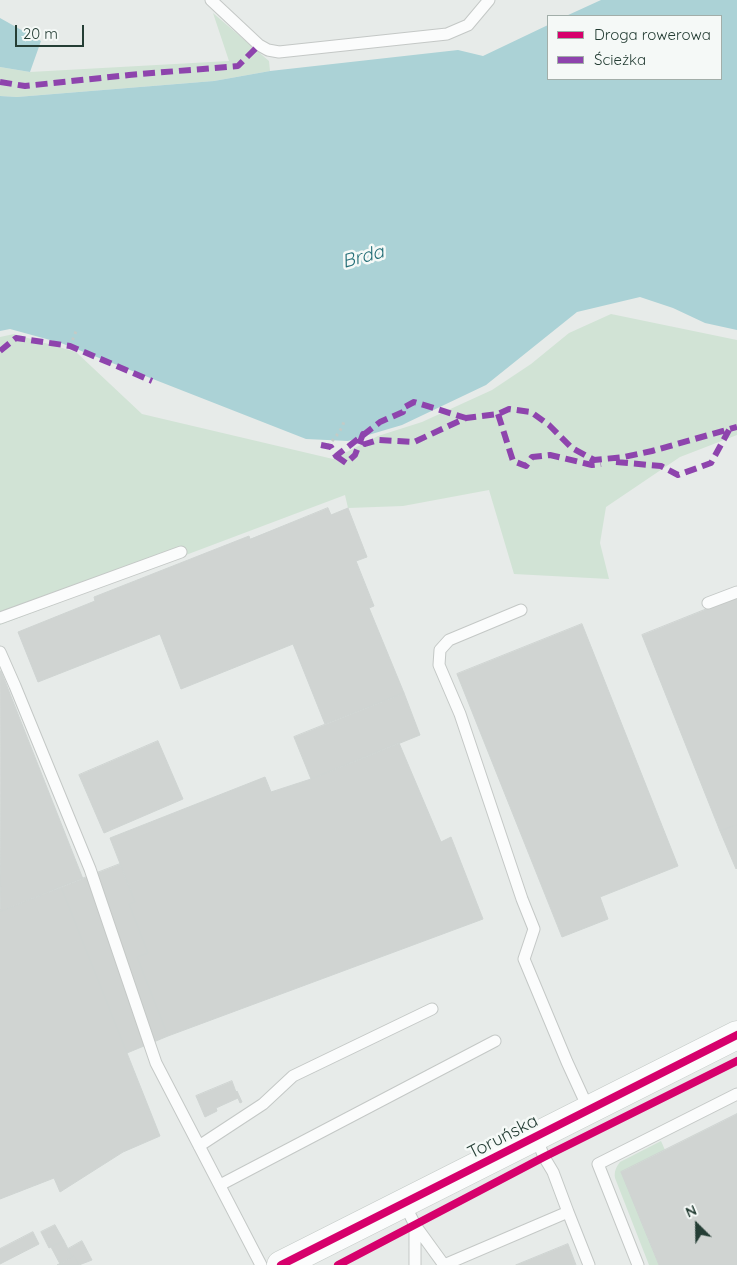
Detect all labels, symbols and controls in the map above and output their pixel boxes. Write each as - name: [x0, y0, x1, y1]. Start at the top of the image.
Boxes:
- scale bar: [18, 15, 86, 47]
- legend: [547, 15, 722, 80]
- text: 20 m: [23, 24, 58, 43]
- text: Droga rowerowa: [594, 25, 711, 44]
- text: Ścieżka: [594, 50, 646, 69]
- water label: Brda: [340, 241, 386, 273]
- street label: Toruńska: [464, 1110, 542, 1164]
- north arrow: [672, 1200, 722, 1250]
- text: N: [683, 1201, 699, 1221]

